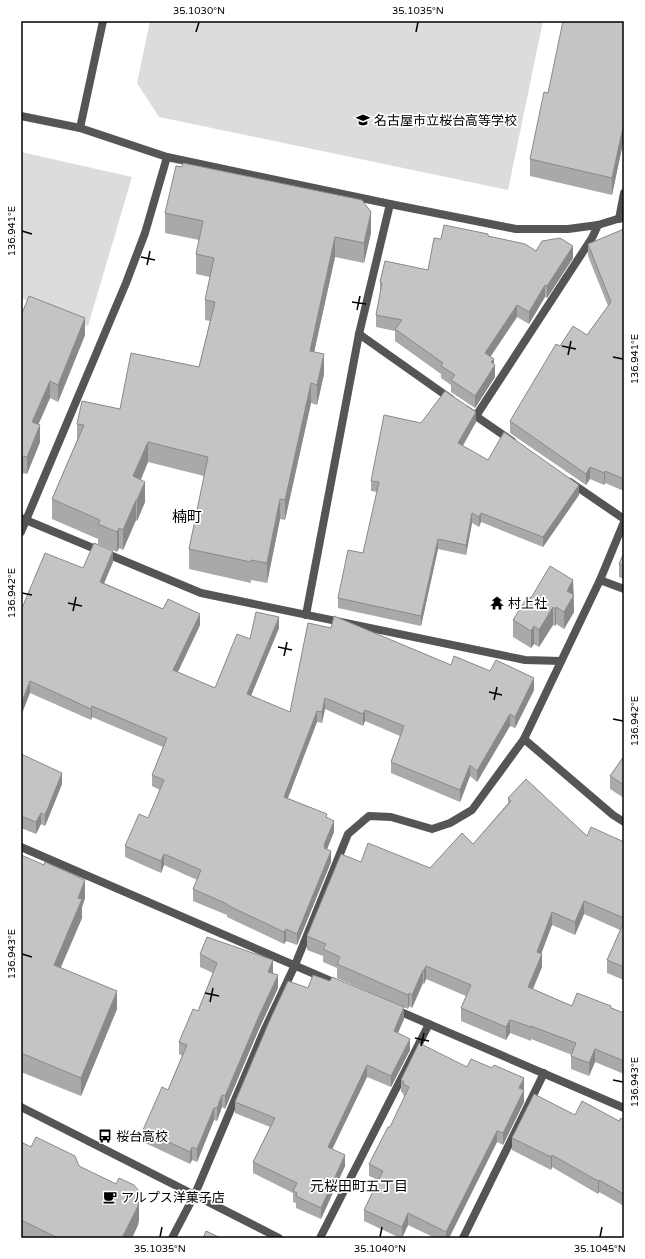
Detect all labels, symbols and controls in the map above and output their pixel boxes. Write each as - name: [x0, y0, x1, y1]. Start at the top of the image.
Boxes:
- text: 35.1030°N: [173, 5, 225, 17]
- text: 35.1035°N: [392, 5, 444, 17]
- school or university icon: 名古屋市立桜台高等学校: [355, 112, 371, 128]
- place label: 名古屋市立桜台高等学校: [374, 113, 517, 129]
- text: 136.941°E: [6, 206, 18, 256]
- text: 136.941°E: [629, 334, 641, 384]
- district label: 楠町: [172, 508, 202, 526]
- text: 136.942°E: [6, 568, 18, 618]
- temple icon: 村上社: [489, 595, 505, 611]
- place label: 村上社: [508, 596, 547, 612]
- text: 136.942°E: [629, 696, 641, 746]
- text: 136.943°E: [6, 929, 18, 979]
- text: 136.943°E: [629, 1057, 641, 1107]
- bus stop icon: 桜台高校: [97, 1128, 113, 1144]
- place label: 桜台高校: [116, 1129, 168, 1145]
- district label: 元桜田町五丁目: [310, 1178, 408, 1195]
- cafe icon: アルプス洋菓子店: [102, 1189, 118, 1205]
- place label: アルプス洋菓子店: [121, 1190, 225, 1206]
- text: 35.1035°N: [134, 1243, 186, 1255]
- text: 35.1040°N: [354, 1243, 406, 1255]
- text: 35.1045°N: [574, 1243, 626, 1255]

